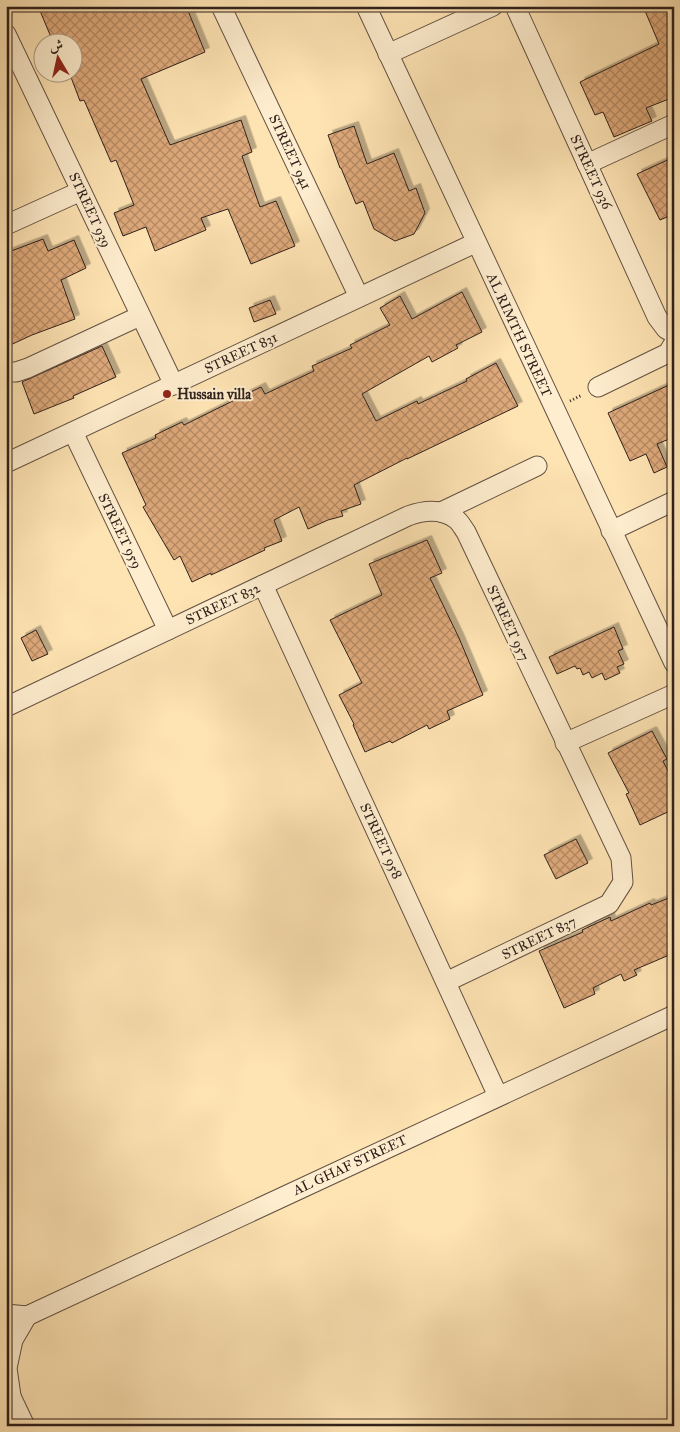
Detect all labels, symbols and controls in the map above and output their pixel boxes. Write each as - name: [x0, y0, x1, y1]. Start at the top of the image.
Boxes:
- north arrow: [32, 32, 82, 82]
- text: ش: [48, 36, 64, 55]
- street label: STREET 941: [265, 112, 315, 193]
- street label: STREET 936: [566, 132, 616, 213]
- street label: STREET 939: [65, 170, 115, 250]
- street label: AL RIMTH STREET: [482, 269, 555, 400]
- street label: STREET 831: [202, 328, 281, 377]
- place label: Hussain villa: [177, 386, 252, 403]
- marker: Hussain villa: [161, 388, 173, 400]
- street label: STREET 959: [94, 491, 146, 571]
- street label: STREET 832: [183, 579, 263, 629]
- street label: STREET 957: [483, 582, 533, 664]
- street label: STREET 958: [356, 800, 406, 882]
- street label: STREET 837: [499, 913, 579, 963]
- street label: AL GHAF STREET: [289, 1131, 410, 1199]

